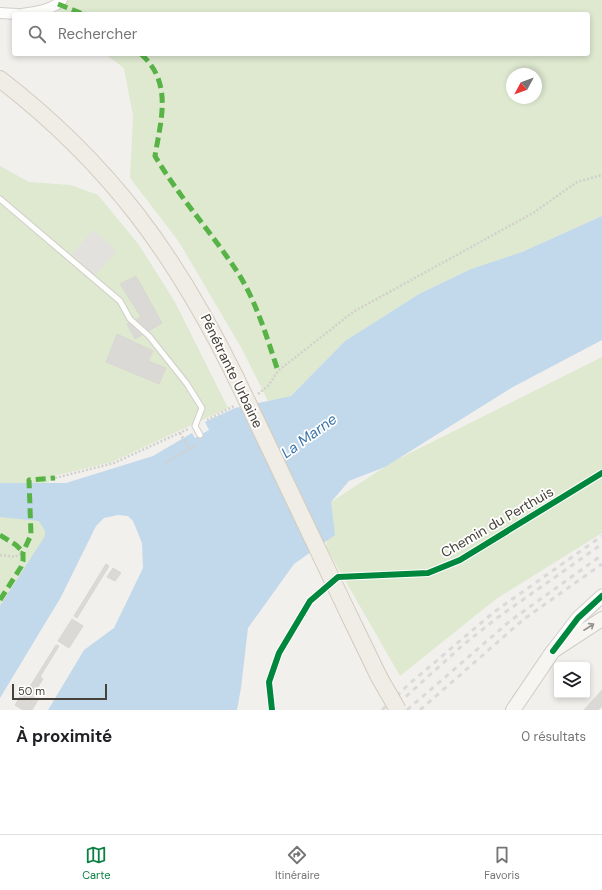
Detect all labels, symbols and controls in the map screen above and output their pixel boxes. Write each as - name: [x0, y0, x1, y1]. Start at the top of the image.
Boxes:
- search box: [12, 12, 590, 56]
- icon: search: [26, 23, 48, 45]
- text: Rechercher: [58, 24, 137, 44]
- north arrow: [506, 68, 542, 104]
- street label: Pénétrante Urbaine: [197, 311, 267, 431]
- water label: La Marne: [277, 409, 341, 463]
- street label: Chemin du Perthuis: [438, 482, 556, 562]
- one-way arrow: [583, 622, 595, 630]
- map controls: [554, 662, 590, 698]
- button: layers: [554, 662, 590, 698]
- scale bar: [12, 682, 107, 701]
- text: 50 m: [18, 684, 45, 698]
- text: À proximité: [16, 725, 112, 747]
- text: 0 résultats: [521, 728, 586, 745]
- tab: Carte: [82, 844, 111, 882]
- tab: Itinéraire: [275, 844, 320, 882]
- tab: Favoris: [484, 844, 520, 882]

